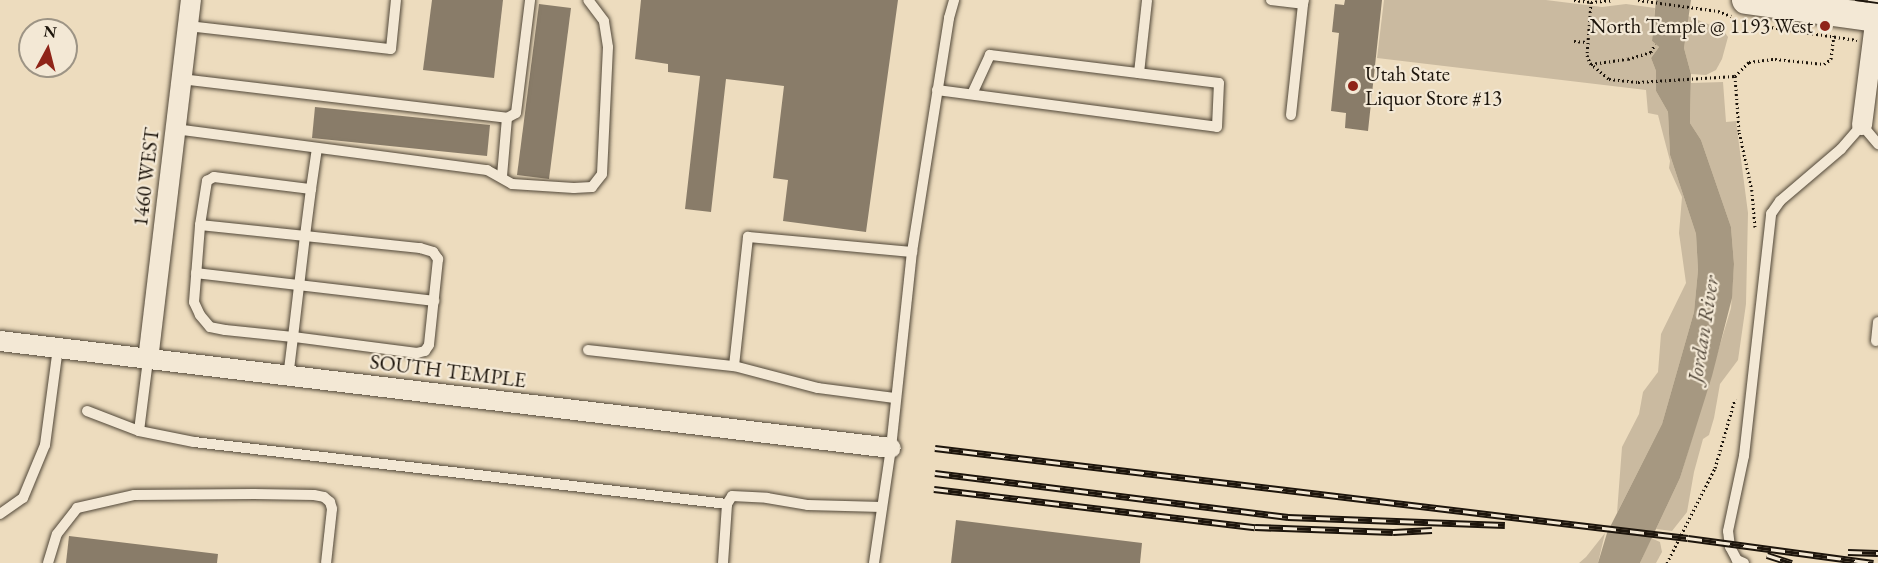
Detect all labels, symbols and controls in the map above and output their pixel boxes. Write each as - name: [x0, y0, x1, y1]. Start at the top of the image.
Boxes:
- place label: North Temple @ 1193 West: [1590, 13, 1813, 39]
- north arrow: [18, 18, 78, 78]
- marker: North Temple @ 1193 West: [1818, 19, 1832, 33]
- text: N: [42, 20, 58, 43]
- place label: Utah State Liquor Store #13: [1365, 61, 1502, 111]
- marker: Utah State Liquor Store #13: [1346, 79, 1360, 93]
- street label: 1460 WEST: [127, 126, 165, 228]
- water label: Jordan River: [1682, 274, 1724, 384]
- street label: SOUTH TEMPLE: [368, 349, 528, 393]

